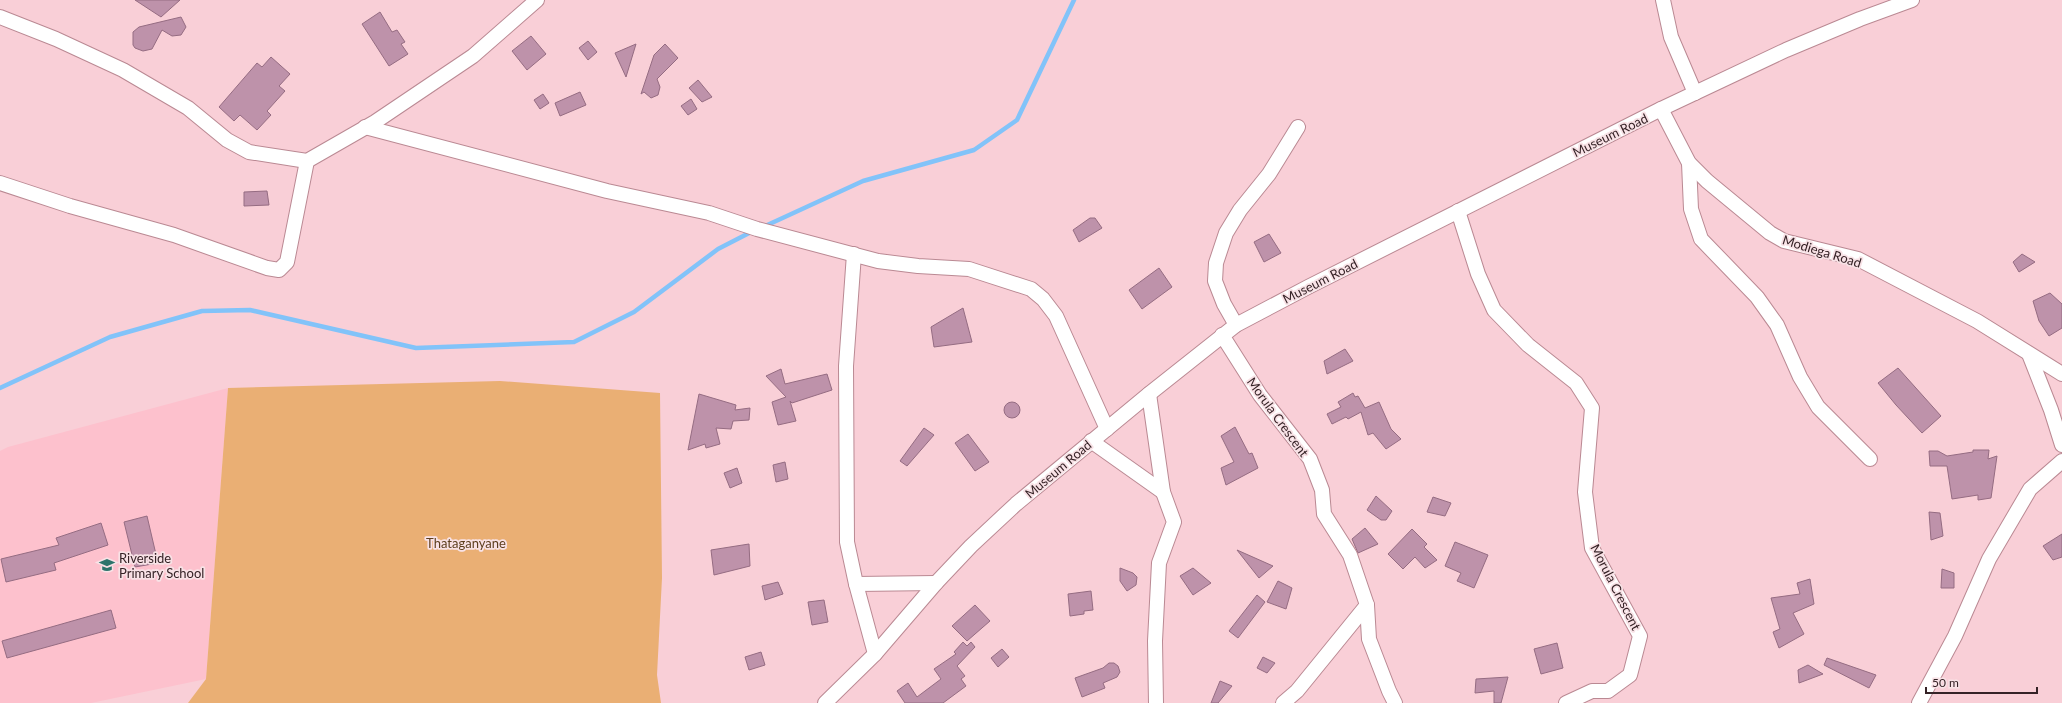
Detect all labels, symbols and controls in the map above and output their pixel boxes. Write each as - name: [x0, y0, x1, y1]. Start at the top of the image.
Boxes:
- street label: Museum Road: [1570, 110, 1650, 160]
- street label: Modiega Road: [1781, 231, 1863, 271]
- street label: Museum Road: [1280, 255, 1360, 307]
- street label: Morula Crescent: [1244, 374, 1312, 460]
- street label: Museum Road: [1022, 437, 1094, 501]
- park label: Thataganyane: [426, 535, 506, 551]
- street label: Morula Crescent: [1587, 541, 1645, 633]
- place label: Riverside Primary School: [119, 550, 204, 581]
- school or university icon: Riverside Primary School: [98, 556, 116, 574]
- scale bar: [1926, 669, 2037, 695]
- text: 50 m: [1932, 675, 1959, 690]

